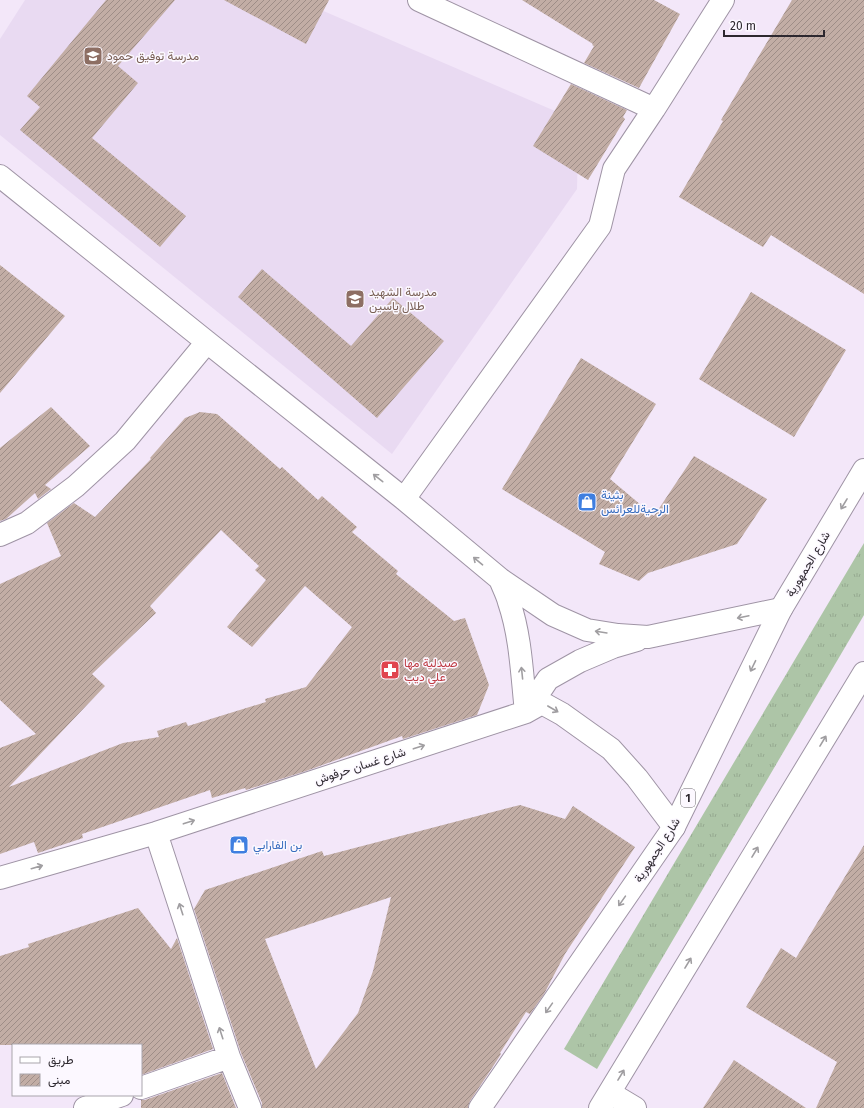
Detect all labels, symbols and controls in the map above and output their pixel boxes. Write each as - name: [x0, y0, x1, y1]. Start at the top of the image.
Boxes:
- scale bar: [724, 12, 824, 38]
- text: 20 m: [730, 19, 756, 33]
- school or university icon: مدرسة توفيق حمود: [82, 45, 104, 67]
- place label: مدرسة توفيق حمود: [107, 49, 199, 64]
- place label: مدرسة الشهيد طلال ياسين: [369, 285, 437, 314]
- school or university icon: مدرسة الشهيد طلال ياسين: [344, 288, 366, 310]
- one-way arrow: [372, 474, 383, 482]
- place label: بثينة الرحيةللعرائس: [601, 488, 669, 517]
- shop icon: بثينة الرحيةللعرائس: [576, 491, 598, 513]
- one-way arrow: [840, 498, 848, 509]
- street label: شارع الجمهورية: [783, 529, 835, 600]
- one-way arrow: [472, 556, 483, 565]
- one-way arrow: [737, 613, 750, 621]
- one-way arrow: [595, 628, 608, 636]
- place label: صيدلية مها علي ديب: [404, 656, 458, 687]
- pharmacy icon: صيدلية مها علي ديب: [379, 659, 401, 681]
- one-way arrow: [749, 659, 756, 671]
- one-way arrow: [518, 667, 526, 680]
- one-way arrow: [547, 706, 559, 714]
- one-way arrow: [819, 735, 827, 747]
- one-way arrow: [412, 743, 425, 750]
- street label: شارع غسان حرفوش: [313, 745, 408, 789]
- road number: 1: [681, 789, 695, 807]
- street label: شارع الجمهورية: [631, 815, 685, 886]
- one-way arrow: [182, 818, 195, 825]
- shop icon: بن الفارابي: [228, 834, 250, 856]
- place label: بن الفارابي: [253, 838, 302, 855]
- one-way arrow: [752, 846, 760, 858]
- one-way arrow: [31, 863, 44, 870]
- one-way arrow: [618, 896, 627, 907]
- one-way arrow: [177, 902, 184, 915]
- one-way arrow: [684, 958, 692, 969]
- one-way arrow: [545, 1003, 553, 1014]
- one-way arrow: [217, 1026, 224, 1039]
- legend: [12, 1044, 142, 1096]
- text: طريق: [48, 1053, 74, 1068]
- one-way arrow: [617, 1069, 625, 1081]
- text: مبنى: [48, 1073, 70, 1088]

